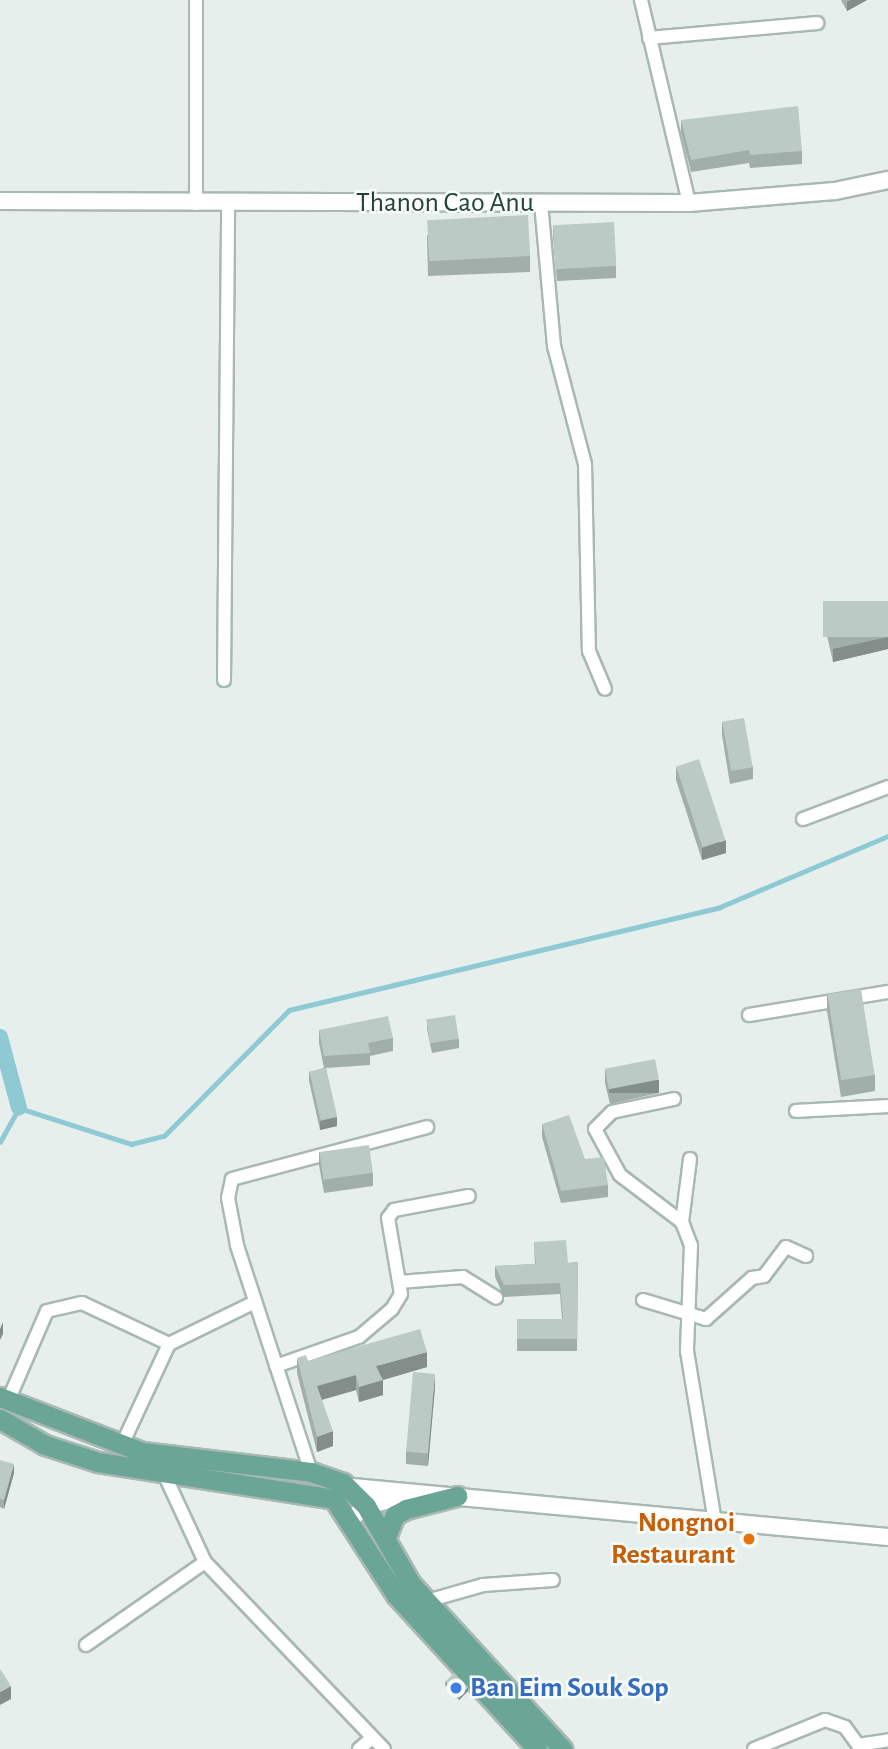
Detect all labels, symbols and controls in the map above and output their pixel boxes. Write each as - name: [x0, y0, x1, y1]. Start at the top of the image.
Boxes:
- street label: Thanon Cao Anu: [356, 186, 534, 220]
- place label: Nongnoi Restaurant: [611, 1506, 735, 1572]
- marker: Nongnoi Restaurant: [741, 1531, 757, 1547]
- place label: Ban Eim Souk Sop: [470, 1671, 669, 1705]
- marker: Ban Eim Souk Sop: [448, 1680, 464, 1696]

